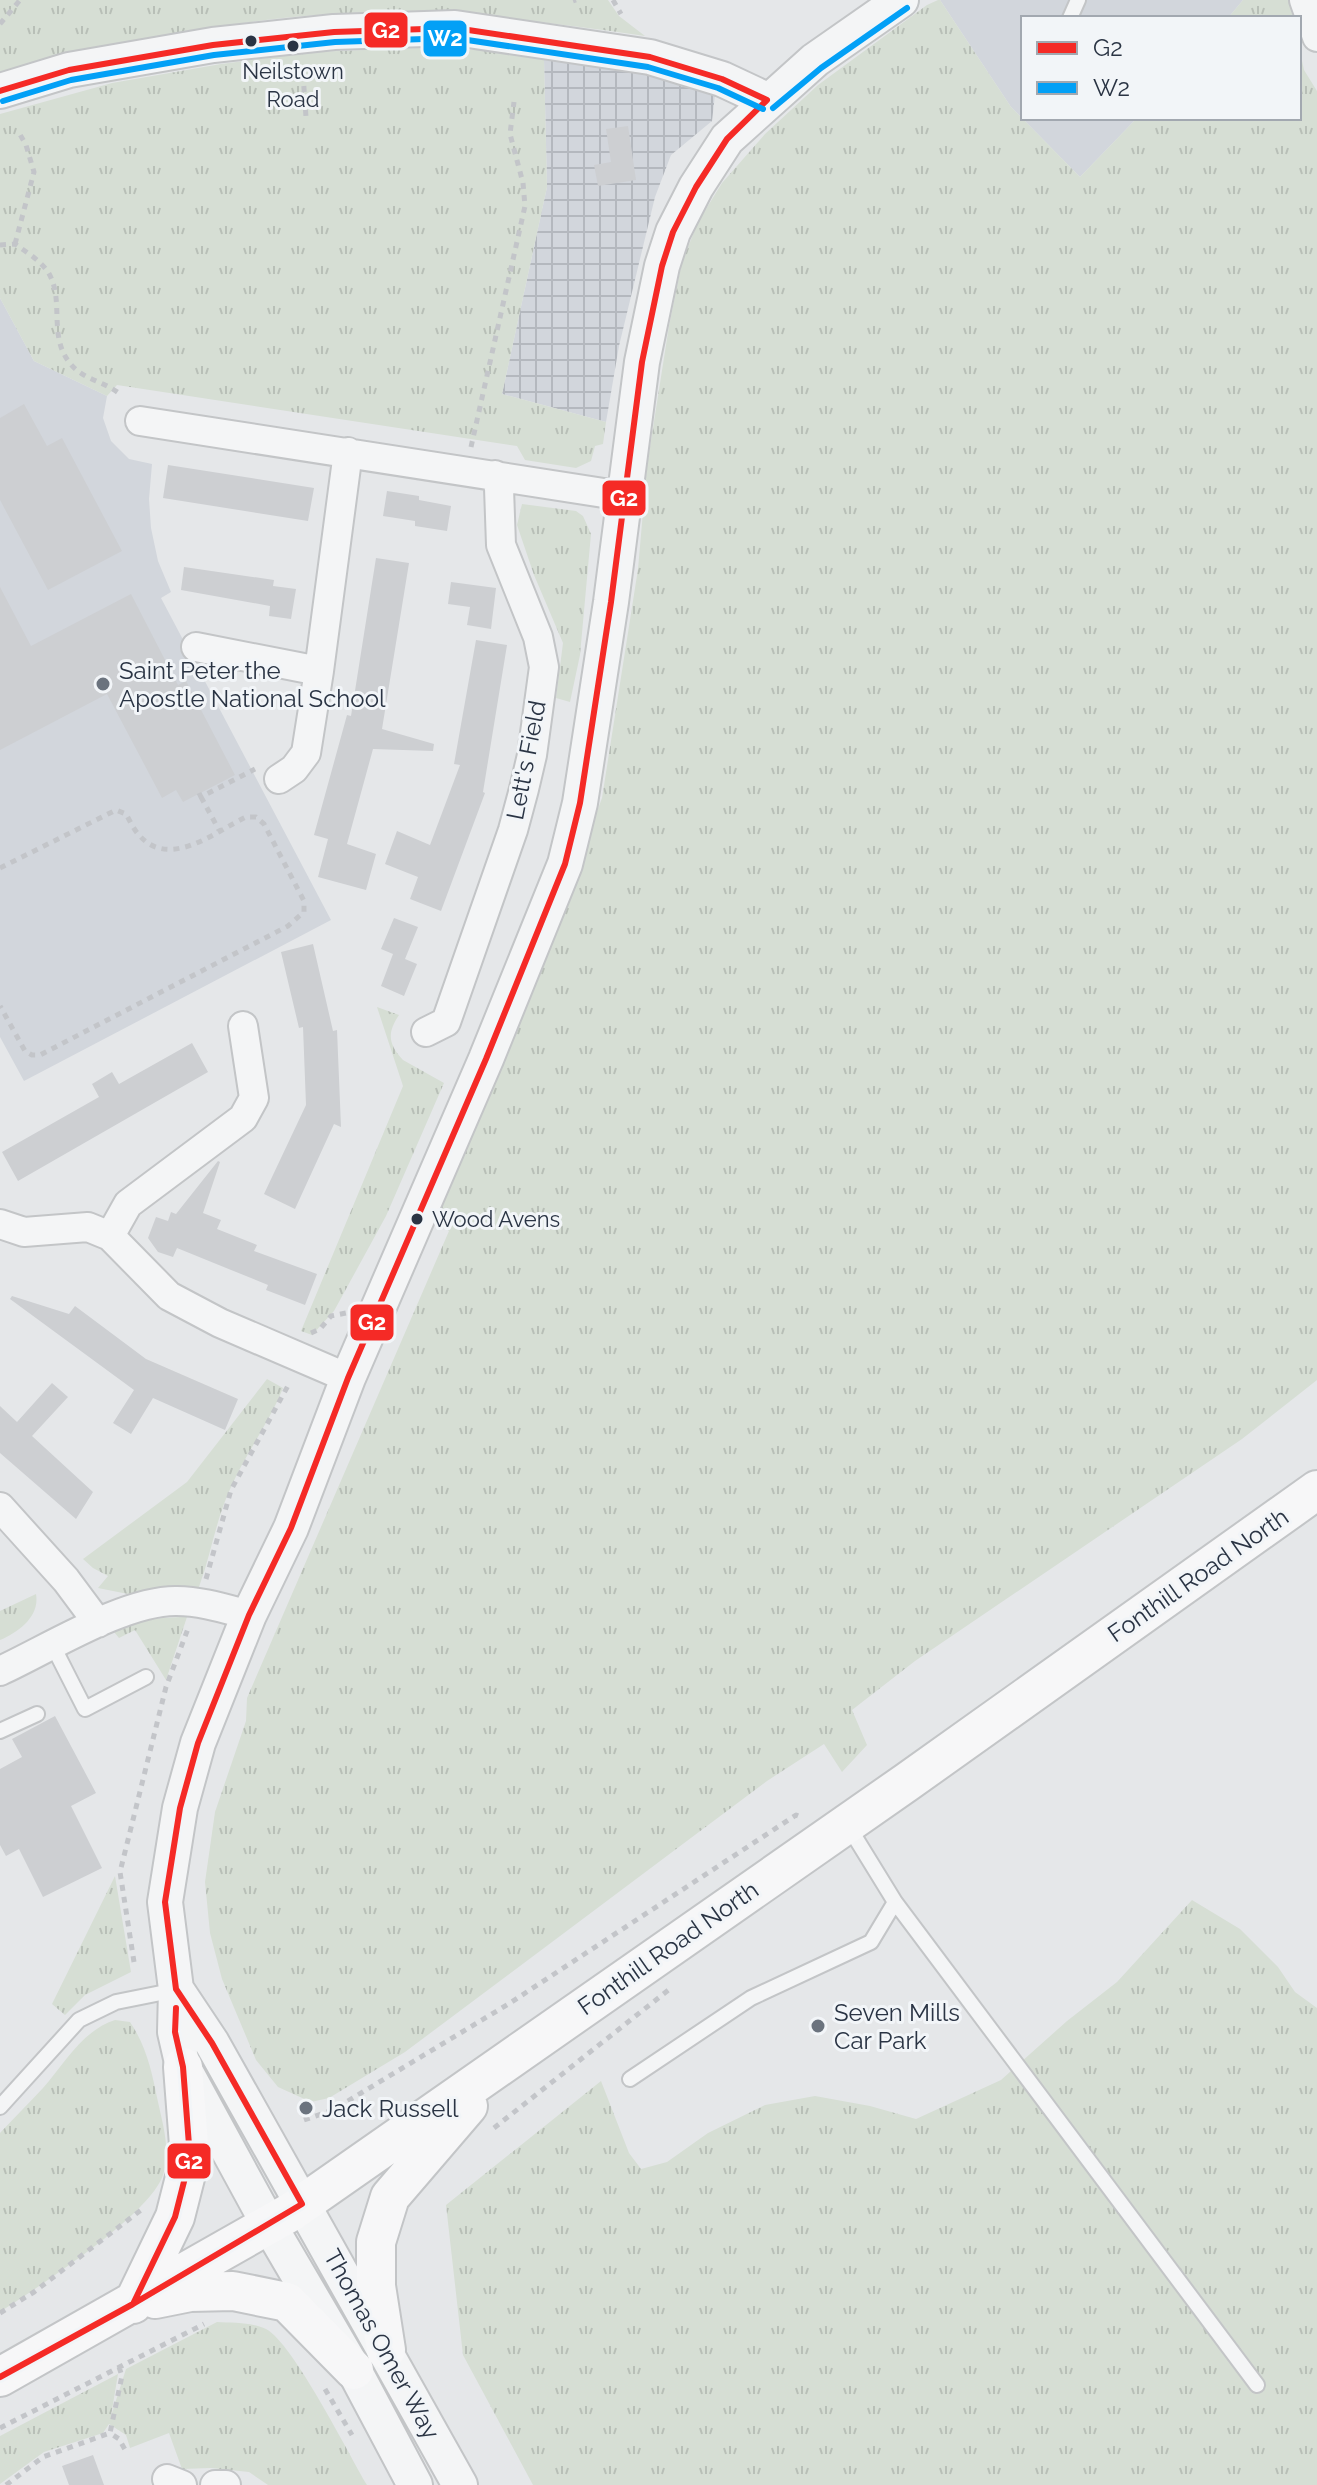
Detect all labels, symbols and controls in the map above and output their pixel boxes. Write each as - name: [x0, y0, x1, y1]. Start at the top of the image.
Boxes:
- line badge: G2: [363, 11, 409, 49]
- legend: [1021, 16, 1301, 120]
- text: G2: [372, 17, 400, 43]
- line badge: W2: [422, 19, 468, 58]
- text: W2: [427, 25, 463, 51]
- unlabelled marker: [243, 33, 259, 49]
- text: G2: [1093, 33, 1123, 62]
- marker: Neilstown Road: [285, 38, 301, 54]
- place label: Neilstown Road: [242, 58, 344, 112]
- text: W2: [1093, 73, 1130, 102]
- line badge: G2: [601, 479, 647, 517]
- text: G2: [610, 485, 638, 511]
- place label: Saint Peter the Apostle National School: [119, 656, 386, 713]
- marker: Saint Peter the Apostle National School: [94, 675, 112, 693]
- street label: Lett's Field: [500, 698, 552, 822]
- place label: Wood Avens: [432, 1206, 560, 1232]
- marker: Wood Avens: [409, 1211, 425, 1227]
- line badge: G2: [349, 1303, 395, 1342]
- text: G2: [358, 1309, 386, 1335]
- street label: Fonthill Road North: [1102, 1502, 1294, 1648]
- street label: Fonthill Road North: [572, 1875, 764, 2021]
- place label: Seven Mills Car Park: [834, 1998, 960, 2055]
- marker: Seven Mills Car Park: [809, 2017, 827, 2035]
- place label: Jack Russell: [322, 2094, 459, 2123]
- marker: Jack Russell: [297, 2099, 315, 2117]
- line badge: G2: [166, 2142, 212, 2180]
- text: G2: [175, 2148, 203, 2174]
- street label: Thomas Omer Way: [318, 2244, 446, 2444]

